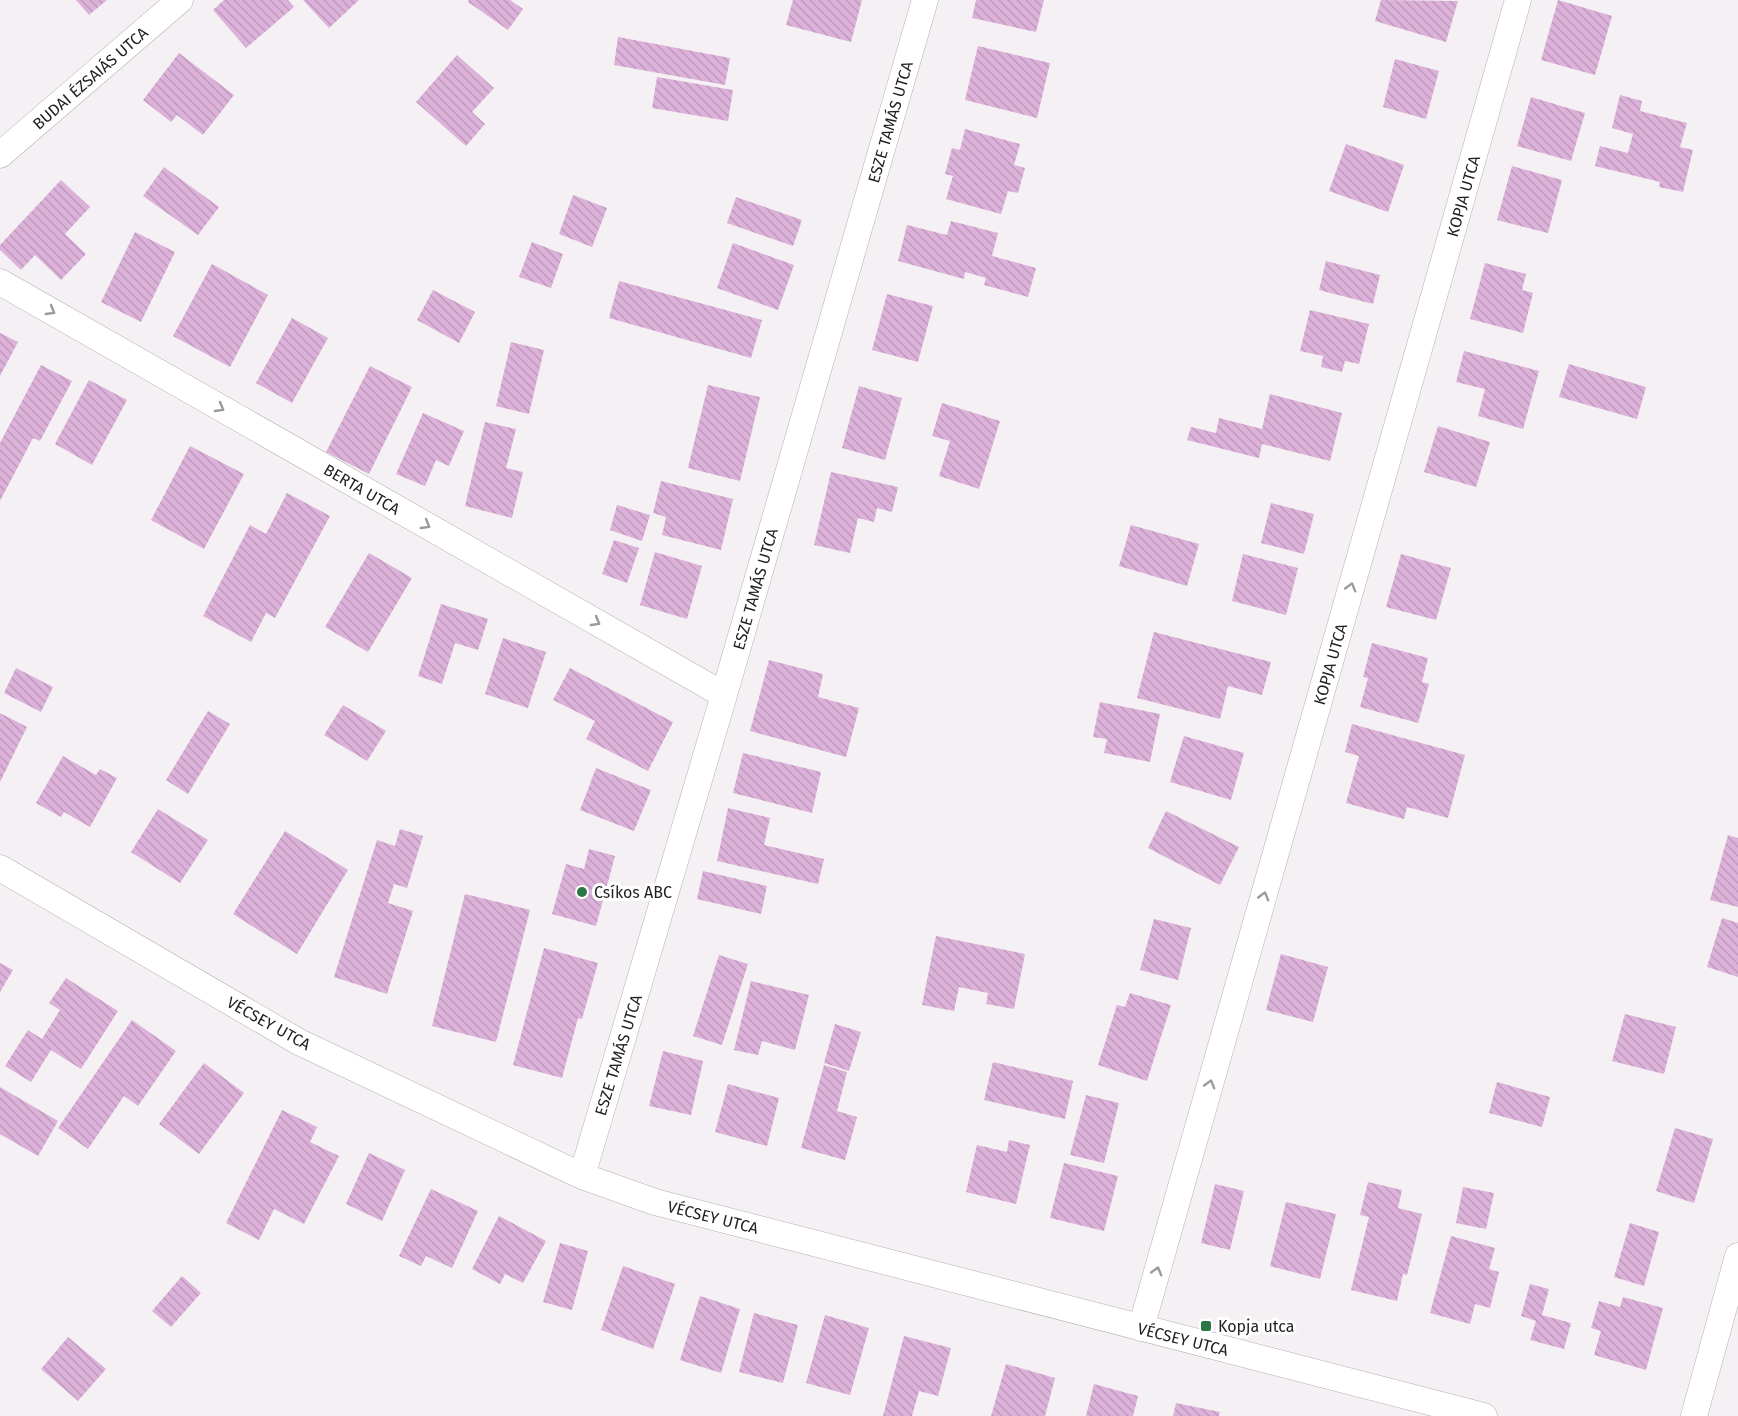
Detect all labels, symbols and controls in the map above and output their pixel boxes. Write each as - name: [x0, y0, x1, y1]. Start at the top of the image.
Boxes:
- street label: BUDAI ÉZSAIÁS UTCA: [28, 22, 152, 134]
- street label: ESZE TAMÁS UTCA: [863, 58, 917, 185]
- street label: KOPJA UTCA: [1443, 152, 1484, 239]
- one-way arrow: [45, 304, 55, 316]
- one-way arrow: [214, 401, 224, 412]
- street label: BERTA UTCA: [320, 460, 404, 519]
- one-way arrow: [420, 518, 430, 529]
- street label: ESZE TAMÁS UTCA: [728, 525, 782, 652]
- one-way arrow: [1344, 583, 1357, 593]
- one-way arrow: [590, 614, 600, 626]
- street label: KOPJA UTCA: [1310, 620, 1351, 707]
- place label: Csíkos ABC: [594, 883, 672, 902]
- marker: Csíkos ABC: [575, 885, 589, 899]
- one-way arrow: [1257, 891, 1269, 902]
- street label: ESZE TAMÁS UTCA: [590, 991, 646, 1118]
- street label: VÉCSEY UTCA: [224, 992, 315, 1055]
- one-way arrow: [1203, 1079, 1216, 1089]
- street label: VÉCSEY UTCA: [666, 1196, 761, 1238]
- one-way arrow: [1150, 1267, 1162, 1277]
- place label: Kopja utca: [1218, 1317, 1295, 1336]
- street label: VÉCSEY UTCA: [1136, 1318, 1231, 1360]
- marker: Kopja utca: [1199, 1319, 1213, 1333]

